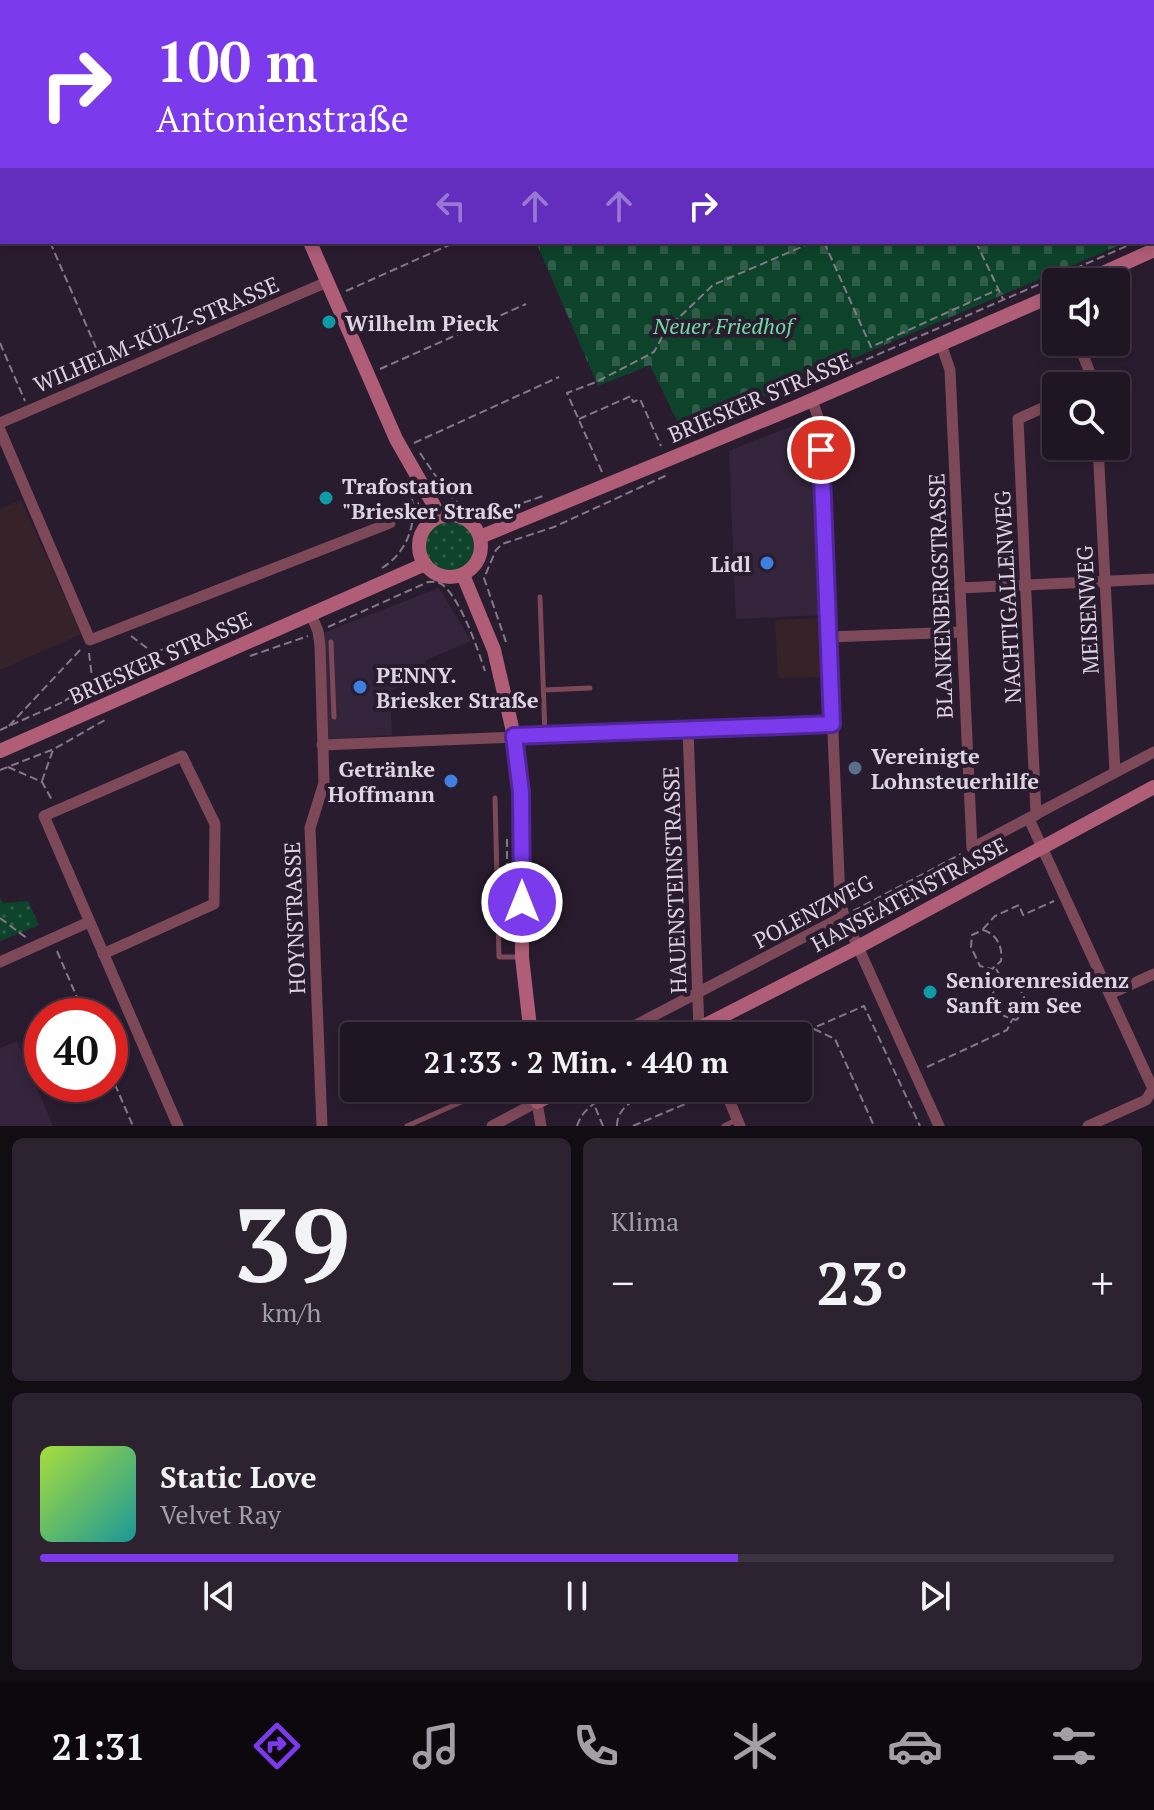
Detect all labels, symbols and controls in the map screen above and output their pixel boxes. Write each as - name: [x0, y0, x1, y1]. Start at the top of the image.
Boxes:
- text: 100 m: [156, 24, 318, 98]
- icon: right: [24, 32, 128, 136]
- text: Antonienstraße: [156, 95, 409, 142]
- icon: left: [429, 184, 473, 228]
- icon: ahead: [513, 184, 557, 228]
- icon: ahead: [597, 184, 641, 228]
- icon: right: [681, 184, 725, 228]
- map controls: [1042, 268, 1130, 460]
- button: sound: [1042, 268, 1130, 356]
- street label: WILHELM-KÜLZ-STRASSE: [29, 269, 283, 399]
- place label: Wilhelm Pieck: [345, 308, 499, 337]
- park label: Neuer Friedhof: [652, 311, 797, 340]
- marker: Wilhelm Pieck: [320, 313, 338, 331]
- street label: BRIESKER STRASSE: [664, 345, 856, 449]
- button: search: [1042, 372, 1130, 460]
- pin: [787, 416, 855, 484]
- icon: arrive: [799, 428, 843, 472]
- place label: Trafostation "Briesker Straße": [342, 471, 522, 525]
- street label: BLANKENBERGSTRASSE: [921, 473, 959, 719]
- marker: Trafostation "Briesker Straße": [317, 489, 335, 507]
- street label: NACHTIGALLENWEG: [987, 490, 1027, 704]
- street label: MEISENWEG: [1069, 545, 1105, 675]
- place label: Lidl: [710, 549, 751, 578]
- marker: Lidl: [758, 554, 776, 572]
- street label: BRIESKER STRASSE: [64, 604, 256, 710]
- place label: PENNY. Briesker Straße: [376, 660, 539, 714]
- marker: PENNY. Briesker Straße: [351, 678, 369, 696]
- place label: Vereinigte Lohnsteuerhilfe: [871, 741, 1039, 795]
- place label: Getränke Hoffmann: [328, 754, 435, 808]
- marker: Vereinigte Lohnsteuerhilfe: [846, 759, 864, 777]
- street label: HAUENSTEINSTRASSE: [656, 766, 692, 994]
- marker: Getränke Hoffmann: [442, 772, 460, 790]
- street label: HANSEATENSTRASSE: [806, 830, 1012, 958]
- street label: HOYNSTRASSE: [277, 841, 311, 995]
- position arrow: [480, 860, 564, 944]
- street label: POLENZWEG: [748, 867, 878, 955]
- place label: Seniorenresidenz Sanft am See: [946, 965, 1129, 1019]
- marker: Seniorenresidenz Sanft am See: [921, 983, 939, 1001]
- speed limit sign: 40: [24, 998, 128, 1102]
- text: 21:33 · 2 Min. · 440 m: [424, 1042, 728, 1082]
- text: 39: [233, 1174, 350, 1312]
- text: Klima: [611, 1204, 679, 1238]
- text: 23°: [816, 1243, 909, 1322]
- text: −: [611, 1253, 634, 1312]
- text: +: [1091, 1253, 1114, 1312]
- text: km/h: [261, 1295, 322, 1329]
- text: Static Love: [160, 1457, 317, 1497]
- text: Velvet Ray: [160, 1497, 281, 1531]
- icon: previous: [197, 1574, 241, 1618]
- icon: pause: [555, 1574, 599, 1618]
- icon: next: [913, 1574, 957, 1618]
- icon: directions: [249, 1718, 305, 1774]
- icon: music: [408, 1718, 464, 1774]
- icon: phone: [568, 1718, 624, 1774]
- icon: climate: [727, 1718, 783, 1774]
- icon: car: [887, 1718, 943, 1774]
- icon: filters: [1046, 1718, 1102, 1774]
- text: 21:31: [52, 1723, 145, 1770]

